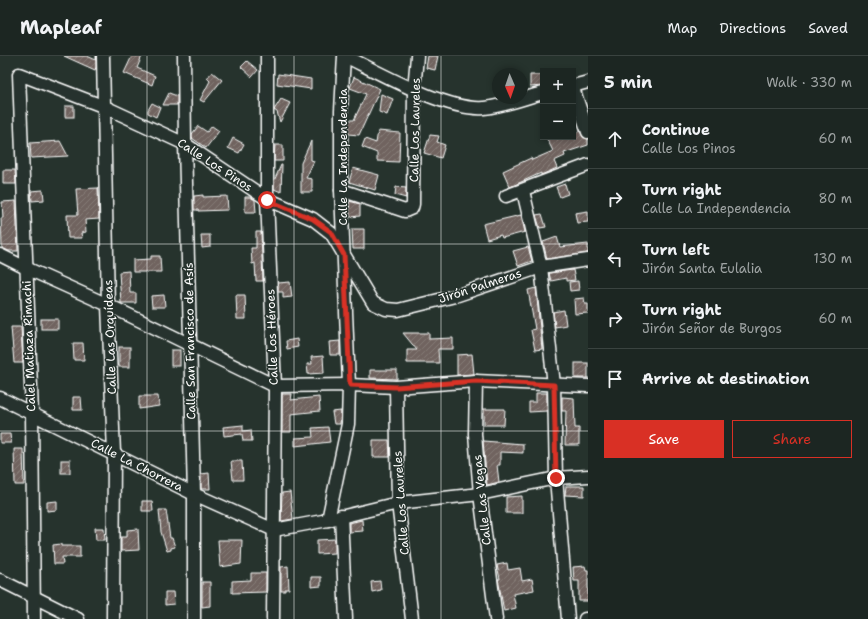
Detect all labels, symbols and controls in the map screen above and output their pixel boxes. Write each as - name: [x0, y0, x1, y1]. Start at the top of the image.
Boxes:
- text: Mapleaf: [20, 15, 102, 40]
- text: Map: [668, 19, 698, 37]
- text: Directions: [720, 19, 786, 37]
- text: Saved: [808, 19, 848, 37]
- north arrow: [492, 68, 528, 104]
- map controls: [540, 68, 576, 140]
- button: +: [540, 68, 576, 104]
- text: 5 min: [604, 71, 652, 93]
- text: Walk · 330 m: [766, 74, 852, 91]
- street label: Calle Los Laureles: [406, 78, 424, 182]
- street label: Calle La Independencia: [335, 88, 351, 226]
- button: −: [540, 104, 576, 140]
- text: Continue: [642, 120, 710, 140]
- icon: ahead: [604, 128, 626, 150]
- text: 60 m: [819, 130, 852, 147]
- street label: Calle Los Pinos: [174, 135, 256, 195]
- text: Calle Los Pinos: [642, 140, 736, 157]
- text: Turn right: [642, 180, 722, 200]
- icon: right: [604, 188, 626, 210]
- text: 80 m: [818, 190, 852, 207]
- route start: [258, 191, 276, 209]
- text: Calle La Independencia: [642, 200, 790, 217]
- text: Turn left: [642, 240, 710, 260]
- icon: left: [604, 248, 626, 270]
- text: 130 m: [814, 250, 852, 267]
- text: Jirón Santa Eulalia: [642, 260, 762, 277]
- street label: Calle San Francisco de Asís: [181, 262, 199, 420]
- street label: Jirón Palmeras: [436, 265, 524, 307]
- street label: Calle Las Orquídeas: [100, 279, 120, 395]
- street label: Calel Matiaza Rimachi: [19, 280, 39, 412]
- street label: Calle Los Héroes: [262, 289, 282, 385]
- text: Turn right: [642, 300, 722, 320]
- icon: right: [604, 308, 626, 330]
- text: 60 m: [819, 310, 852, 327]
- text: Jirón Señor de Burgos: [642, 320, 782, 337]
- icon: arrive: [604, 368, 626, 390]
- text: Arrive at destination: [642, 369, 810, 389]
- button: Save: [604, 420, 724, 458]
- button: Share: [732, 420, 852, 458]
- street label: Calle La Chorrera: [88, 435, 186, 495]
- street label: Calle Los Laureles: [389, 450, 413, 556]
- street label: Calle Las Vegas: [469, 454, 495, 546]
- route end: [547, 469, 565, 487]

